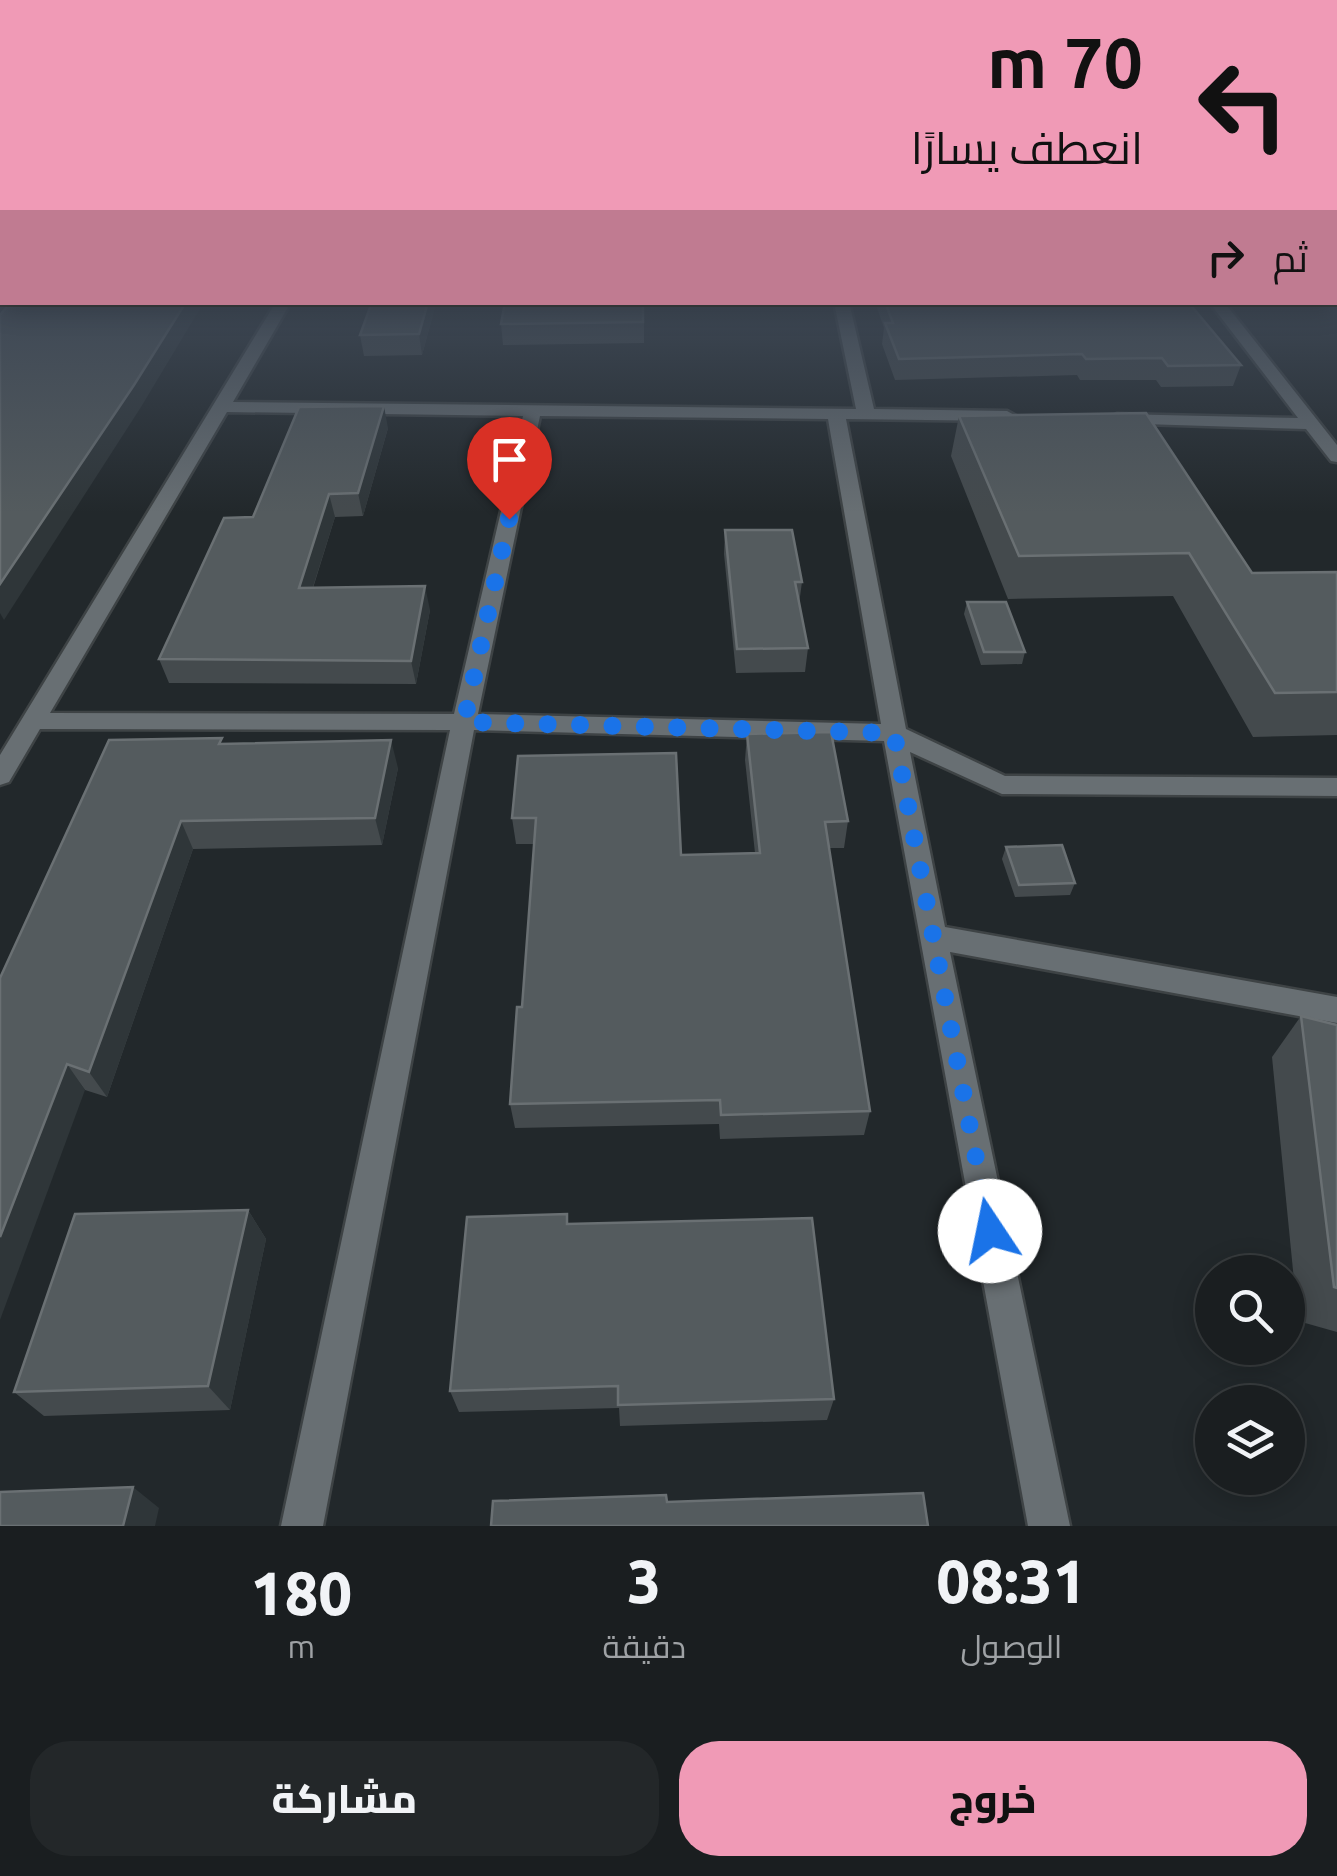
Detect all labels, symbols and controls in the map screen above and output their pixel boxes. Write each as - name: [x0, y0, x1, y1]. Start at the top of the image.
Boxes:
- text: 70 m: [987, 23, 1143, 101]
- icon: left: [1178, 40, 1308, 170]
- text: انعطف يسارًا: [911, 122, 1143, 173]
- icon: right: [1198, 230, 1253, 285]
- text: ثم: [1273, 237, 1308, 279]
- pin: [467, 417, 552, 520]
- icon: arrive: [482, 432, 537, 487]
- position arrow: [938, 1179, 1042, 1283]
- map controls: [1195, 1255, 1305, 1495]
- button: search: [1195, 1255, 1305, 1365]
- button: layers: [1195, 1385, 1305, 1495]
- text: 3: [627, 1547, 661, 1614]
- text: 08:31: [936, 1547, 1086, 1614]
- text: 180: [251, 1559, 352, 1626]
- text: m: [288, 1628, 315, 1664]
- text: دقيقة: [603, 1628, 686, 1664]
- text: الوصول: [960, 1628, 1062, 1664]
- button: مشاركة: [30, 1741, 659, 1856]
- button: خروج: [679, 1741, 1307, 1856]

